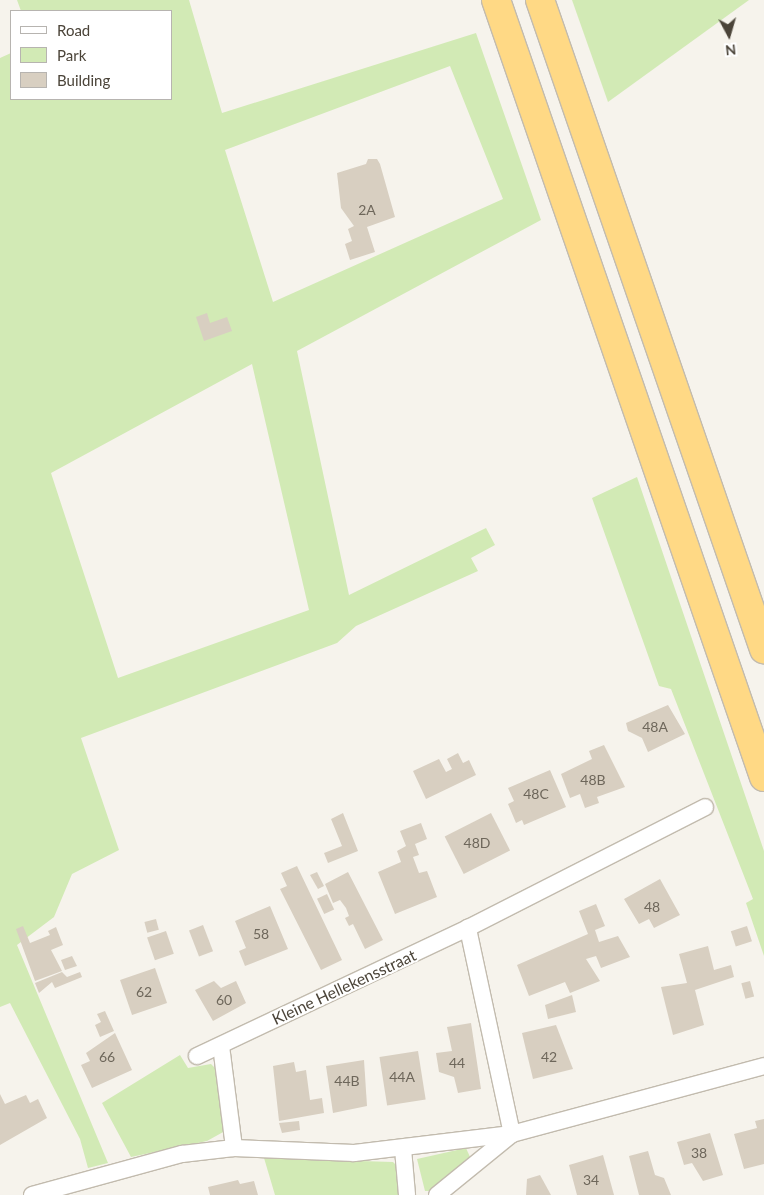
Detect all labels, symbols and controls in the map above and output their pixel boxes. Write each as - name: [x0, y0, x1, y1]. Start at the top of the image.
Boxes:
- legend: [10, 10, 172, 100]
- north arrow: [704, 10, 754, 60]
- text: Road: [57, 21, 90, 39]
- text: N: [724, 41, 737, 59]
- text: Park: [57, 46, 86, 64]
- text: Building: [57, 71, 110, 89]
- house number: 2A: [358, 202, 376, 218]
- house number: 48A: [642, 719, 668, 735]
- house number: 48B: [580, 772, 606, 788]
- house number: 48C: [523, 786, 549, 802]
- house number: 48D: [464, 835, 490, 851]
- house number: 48: [644, 899, 660, 915]
- house number: 58: [253, 926, 269, 942]
- street label: Kleine Hellekensstraat: [269, 945, 419, 1029]
- house number: 62: [136, 984, 152, 1000]
- house number: 60: [216, 992, 232, 1008]
- house number: 66: [99, 1049, 115, 1065]
- house number: 42: [541, 1049, 557, 1065]
- house number: 44: [449, 1055, 465, 1071]
- house number: 44A: [389, 1069, 415, 1085]
- house number: 44B: [334, 1073, 360, 1089]
- house number: 38: [691, 1145, 707, 1161]
- house number: 34: [583, 1172, 599, 1188]

